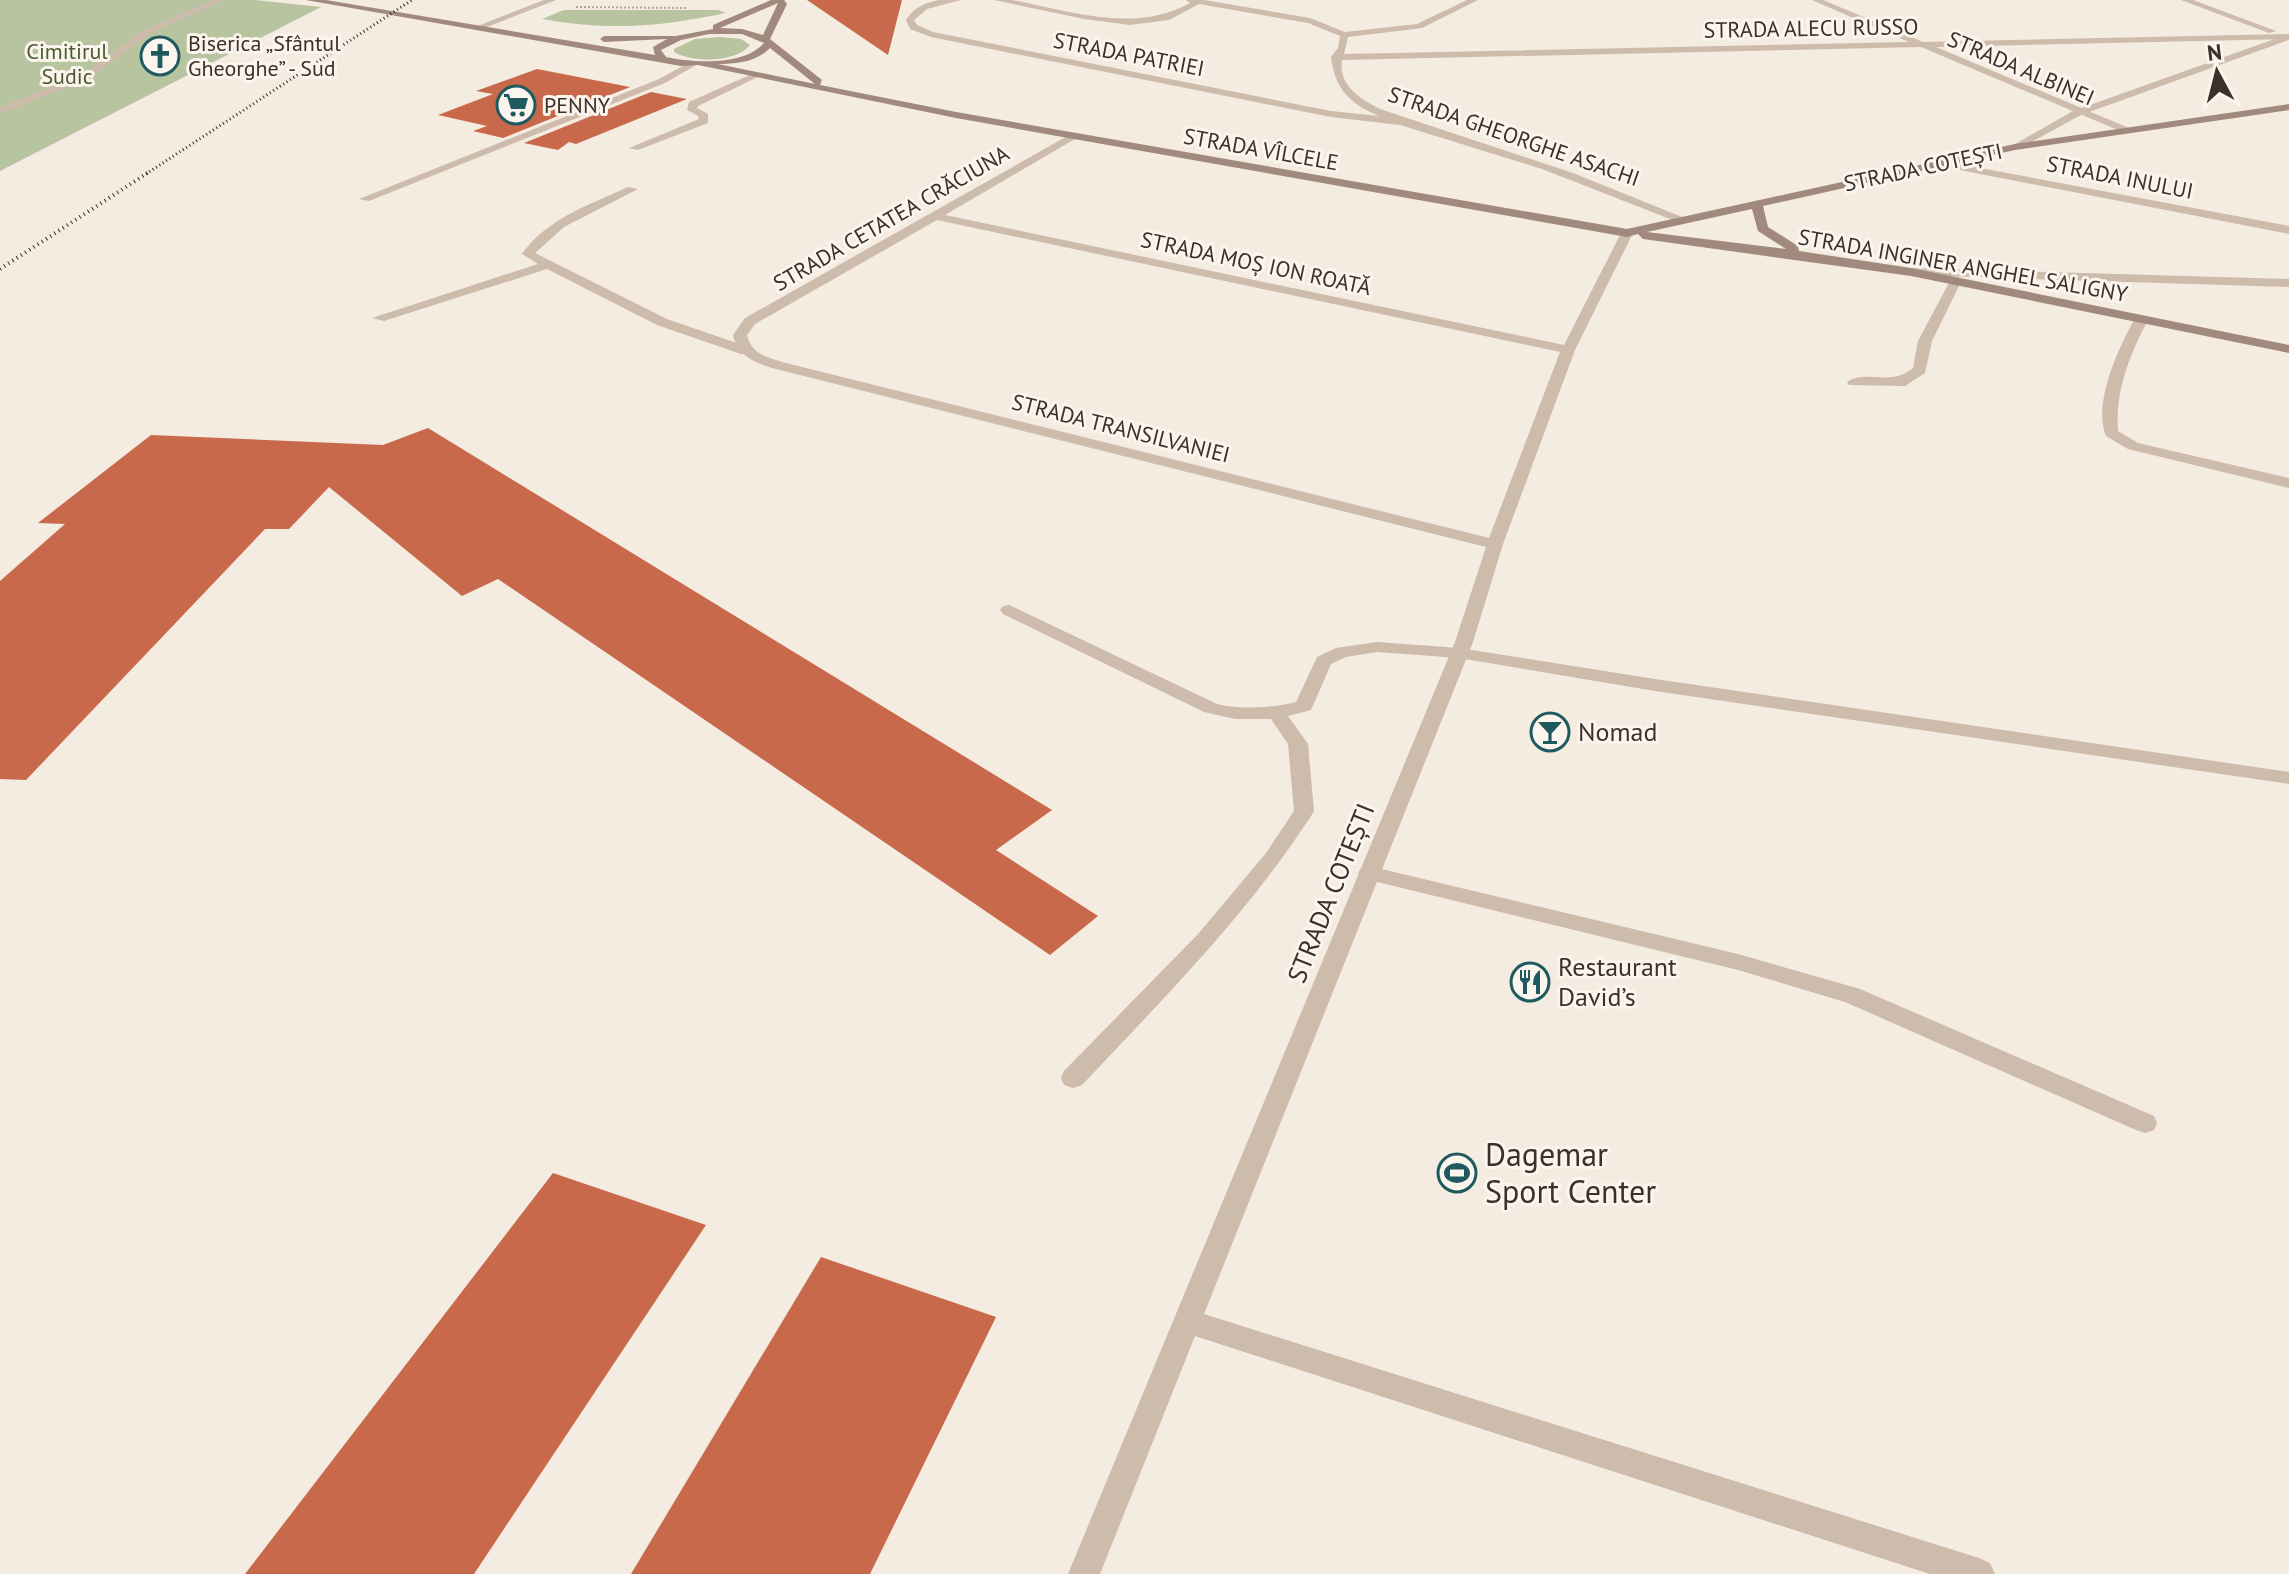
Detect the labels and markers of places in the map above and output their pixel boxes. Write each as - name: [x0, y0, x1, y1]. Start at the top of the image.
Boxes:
- place label: Biserica „Sfântul Gheorghe” - Sud: [188, 29, 341, 82]
- church icon: Biserica „Sfântul Gheorghe” - Sud: [139, 35, 181, 77]
- supermarket icon: PENNY: [495, 84, 537, 126]
- place label: PENNY: [544, 91, 611, 119]
- bar icon: Nomad: [1529, 711, 1571, 753]
- place label: Nomad: [1578, 715, 1657, 748]
- place label: Restaurant David’s: [1558, 950, 1677, 1013]
- restaurant icon: Restaurant David’s: [1509, 961, 1551, 1003]
- place label: Dagemar Sport Center: [1485, 1133, 1656, 1212]
- sports icon: Dagemar Sport Center: [1436, 1152, 1478, 1194]

